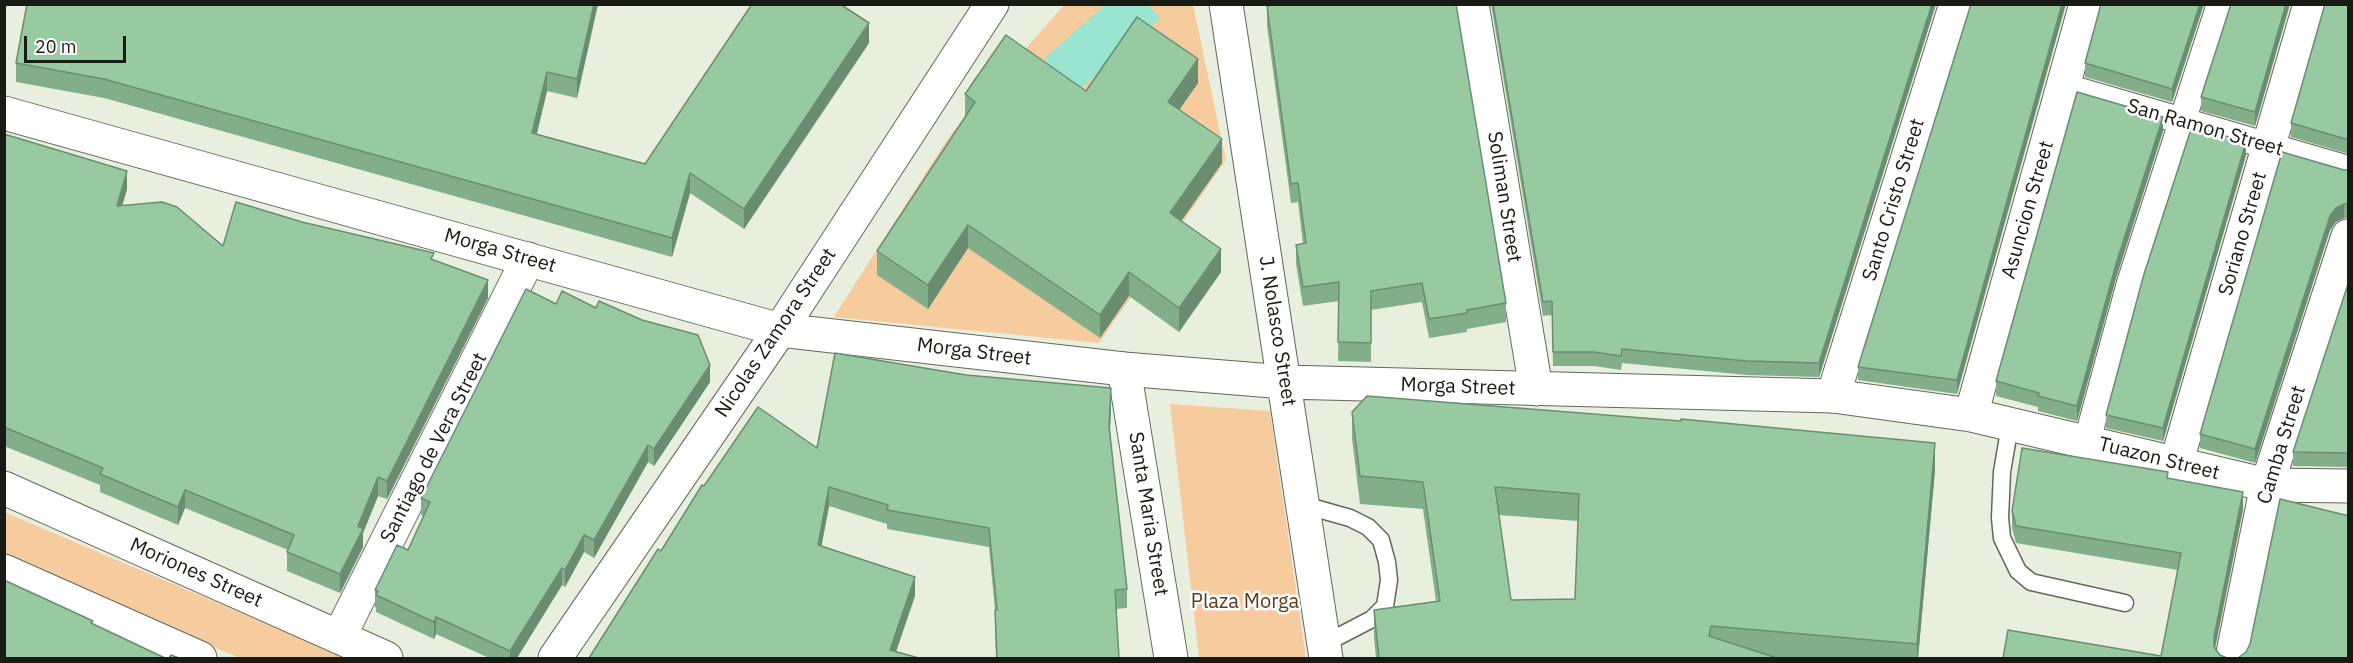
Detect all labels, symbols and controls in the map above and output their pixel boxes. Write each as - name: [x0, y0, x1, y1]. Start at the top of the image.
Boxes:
- scale bar: [27, 24, 129, 62]
- text: 20 m: [35, 35, 77, 58]
- street label: San Ramon Street: [2124, 94, 2286, 162]
- street label: Santo Cristo Street: [1858, 116, 1930, 284]
- street label: Soliman Street: [1482, 130, 1526, 264]
- street label: Asuncion Street: [1997, 138, 2059, 282]
- street label: Soriano Street: [2214, 169, 2272, 299]
- street label: Morga Street: [441, 224, 559, 278]
- street label: Nicolas Zamora Street: [710, 244, 842, 422]
- street label: J. Nolasco Street: [1253, 254, 1301, 408]
- street label: Morga Street: [915, 333, 1033, 371]
- street label: Santiago de Vera Street: [376, 349, 492, 547]
- street label: Morga Street: [1400, 373, 1516, 401]
- street label: Camba Street: [2253, 383, 2311, 507]
- street label: Santa Maria Street: [1123, 430, 1173, 598]
- street label: Tuazon Street: [2096, 432, 2222, 486]
- street label: Moriones Street: [126, 533, 266, 613]
- park label: Plaza Morga: [1191, 590, 1299, 614]

